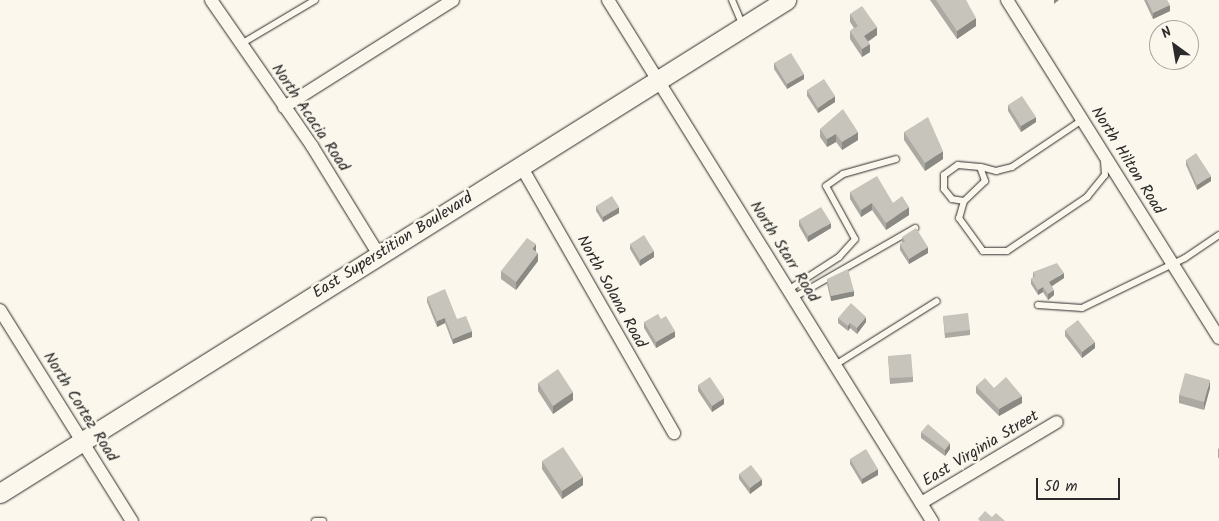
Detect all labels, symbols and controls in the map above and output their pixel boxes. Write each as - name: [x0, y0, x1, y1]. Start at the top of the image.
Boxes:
- north arrow: [1149, 20, 1199, 70]
- text: N: [1157, 21, 1176, 45]
- street label: North Acacia Road: [267, 60, 353, 176]
- street label: North Hilton Road: [1086, 104, 1168, 218]
- street label: East Superstition Boulevard: [309, 189, 477, 303]
- street label: North Starr Road: [745, 198, 823, 306]
- street label: North Solana Road: [572, 232, 650, 352]
- street label: North Cortez Road: [39, 349, 121, 465]
- street label: East Virginia Street: [919, 407, 1043, 491]
- scale bar: [1039, 468, 1123, 500]
- text: 50 m: [1044, 475, 1078, 499]

